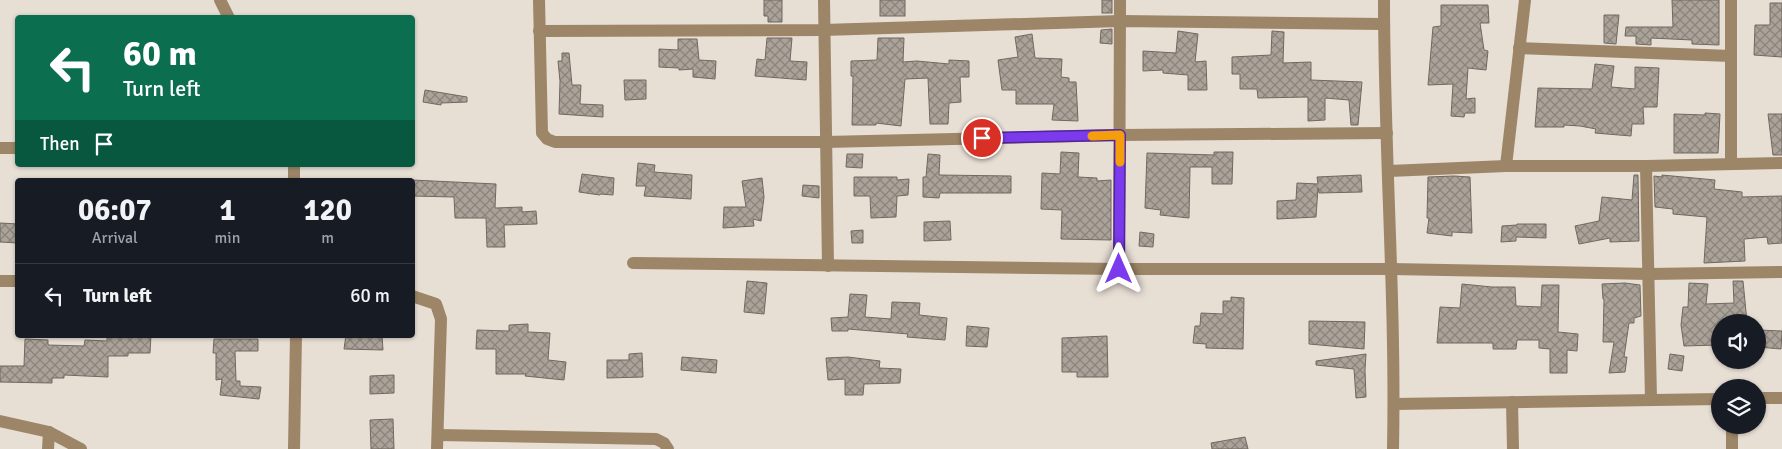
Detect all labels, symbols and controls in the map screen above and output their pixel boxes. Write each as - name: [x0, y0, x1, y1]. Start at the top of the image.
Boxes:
- text: 60 m: [123, 32, 197, 75]
- icon: left: [40, 35, 105, 100]
- text: Turn left: [123, 75, 201, 102]
- pin: [961, 117, 1003, 159]
- icon: arrive: [968, 124, 996, 152]
- icon: arrive: [90, 130, 118, 158]
- text: Then: [40, 132, 80, 156]
- text: 06:07: [78, 192, 152, 229]
- text: 1: [219, 192, 236, 229]
- text: 120: [303, 192, 352, 229]
- text: Arrival: [92, 228, 138, 248]
- text: min: [215, 228, 240, 248]
- text: m: [321, 228, 334, 248]
- position arrow: [1092, 242, 1144, 294]
- icon: left: [40, 282, 68, 310]
- text: Turn left: [83, 284, 152, 308]
- text: 60 m: [350, 284, 390, 308]
- map controls: [1711, 314, 1766, 434]
- button: sound: [1711, 314, 1766, 369]
- button: layers: [1711, 379, 1766, 434]

